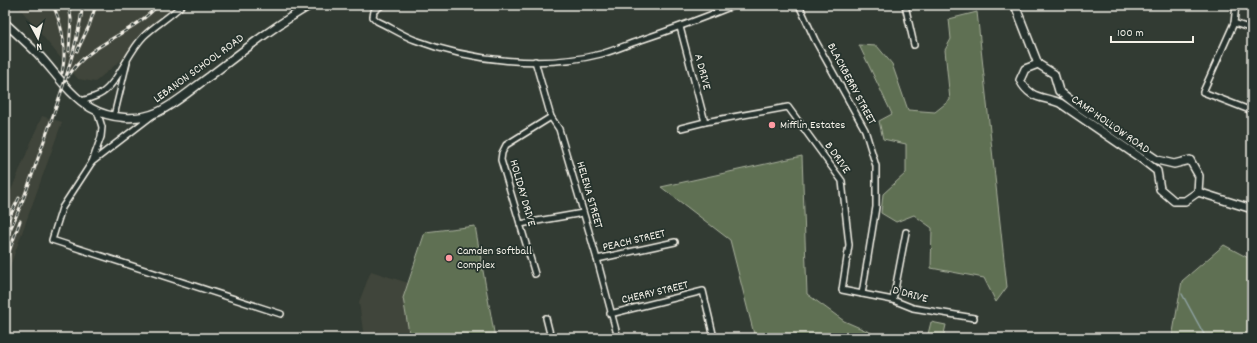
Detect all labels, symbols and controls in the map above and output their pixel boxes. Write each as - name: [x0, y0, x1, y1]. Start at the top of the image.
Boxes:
- north arrow: [18, 18, 58, 58]
- scale bar: [1111, 18, 1193, 44]
- text: 100 m: [1117, 25, 1144, 42]
- street label: LEBANON SCHOOL ROAD: [150, 30, 248, 108]
- text: N: [35, 38, 43, 54]
- street label: BLACKBERRY STREET: [822, 40, 880, 128]
- street label: A DRIVE: [689, 52, 715, 92]
- street label: CAMP HOLLOW ROAD: [1067, 91, 1153, 159]
- place label: Mifflin Estates: [780, 117, 845, 134]
- marker: Mifflin Estates: [767, 120, 777, 130]
- street label: B DRIVE: [820, 139, 854, 178]
- street label: HOLIDAY DRIVE: [504, 158, 540, 229]
- street label: HELENA STREET: [571, 160, 607, 231]
- street label: PEACH STREET: [601, 225, 667, 256]
- place label: Camden Softball Complex: [457, 243, 532, 274]
- marker: Camden Softball Complex: [444, 253, 454, 263]
- street label: CHERRY STREET: [620, 277, 690, 309]
- street label: D DRIVE: [890, 282, 930, 308]

